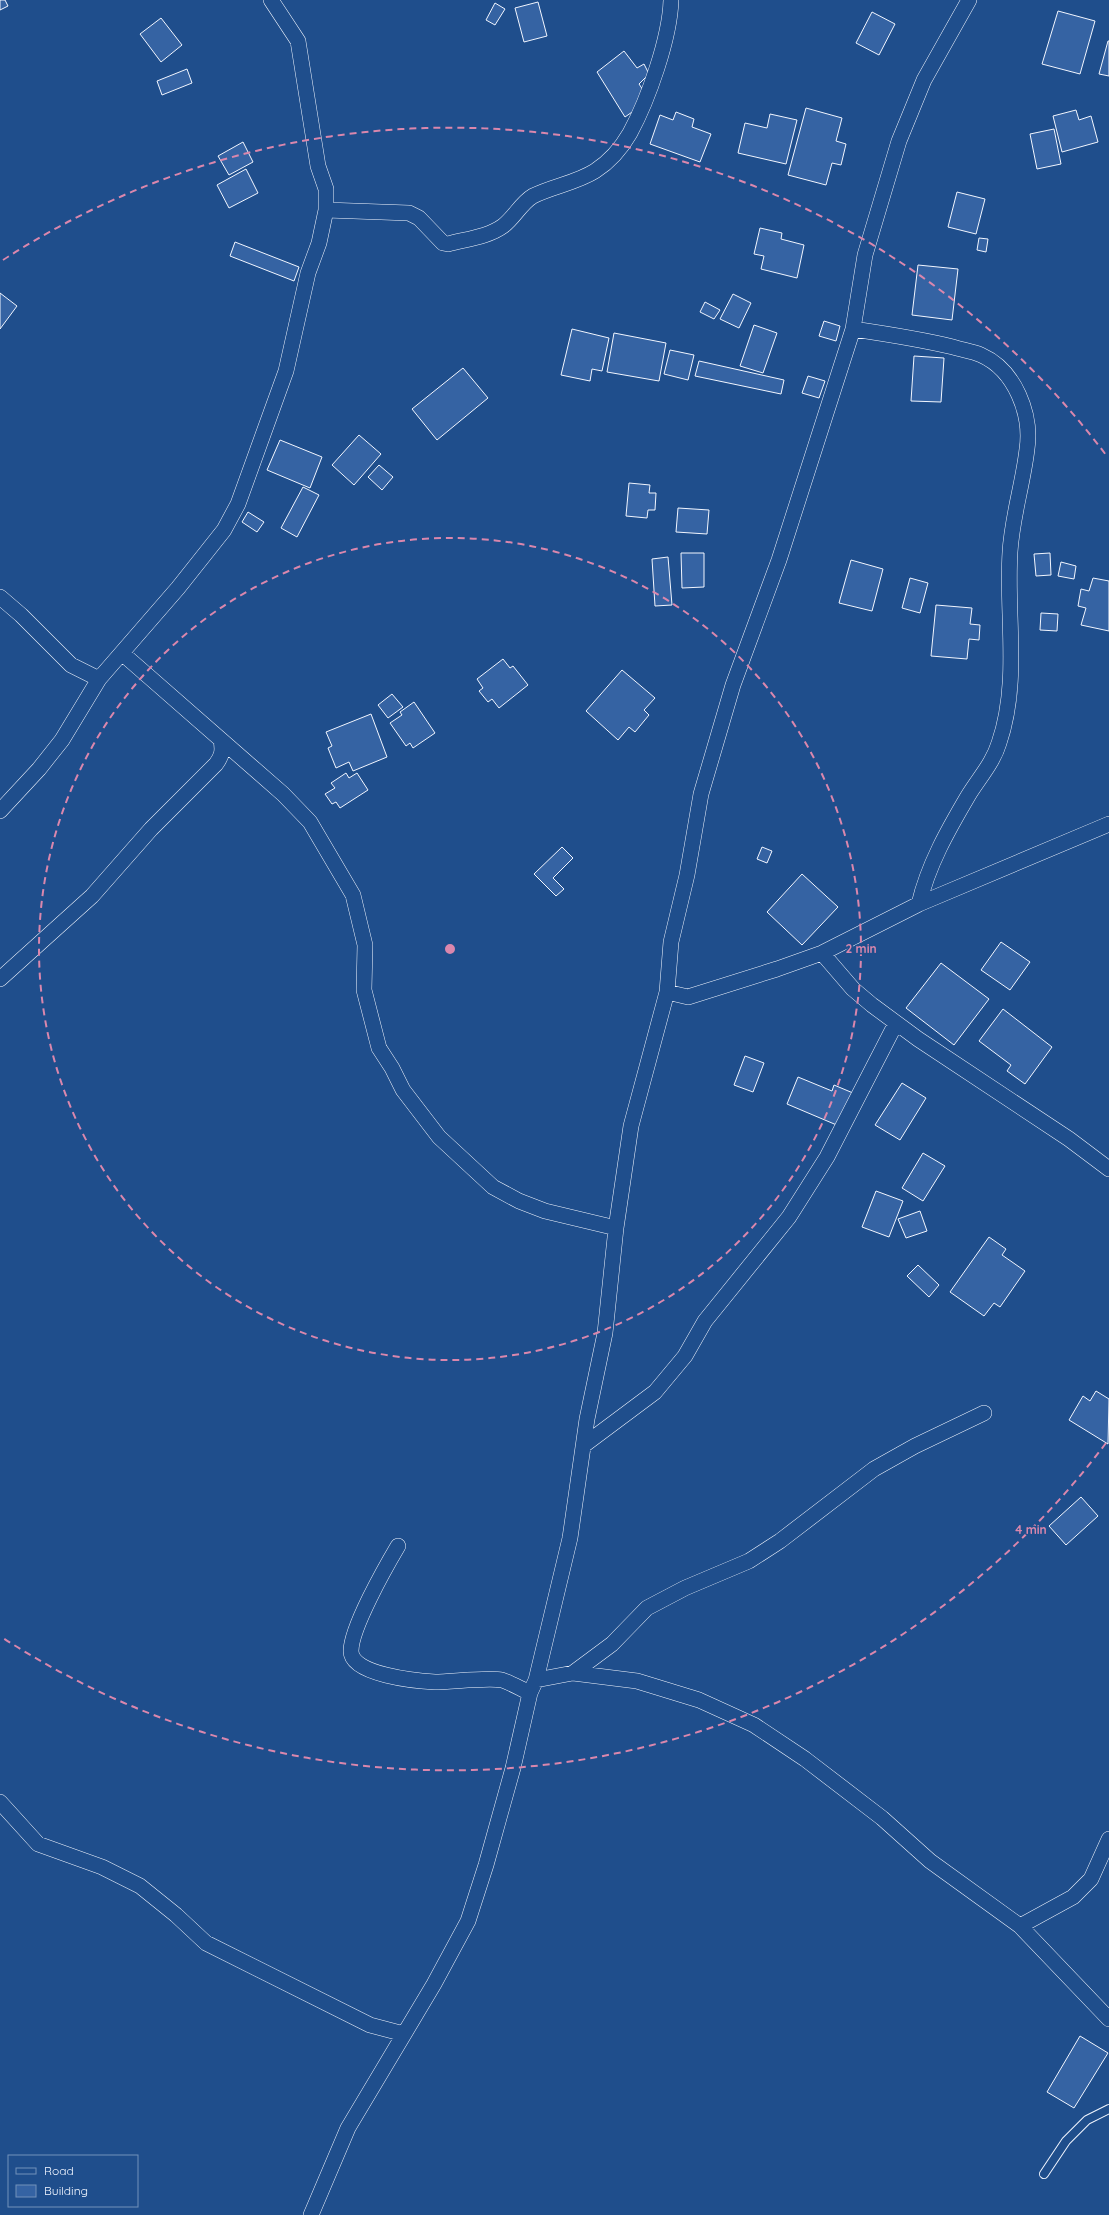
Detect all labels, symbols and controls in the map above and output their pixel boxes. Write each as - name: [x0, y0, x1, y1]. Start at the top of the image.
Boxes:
- text: 2 min: [845, 941, 877, 956]
- centre of rings: [443, 942, 457, 956]
- text: 4 min: [1015, 1522, 1047, 1537]
- legend: [8, 2155, 138, 2207]
- text: Road: [44, 2163, 74, 2178]
- text: Building: [44, 2183, 88, 2198]

